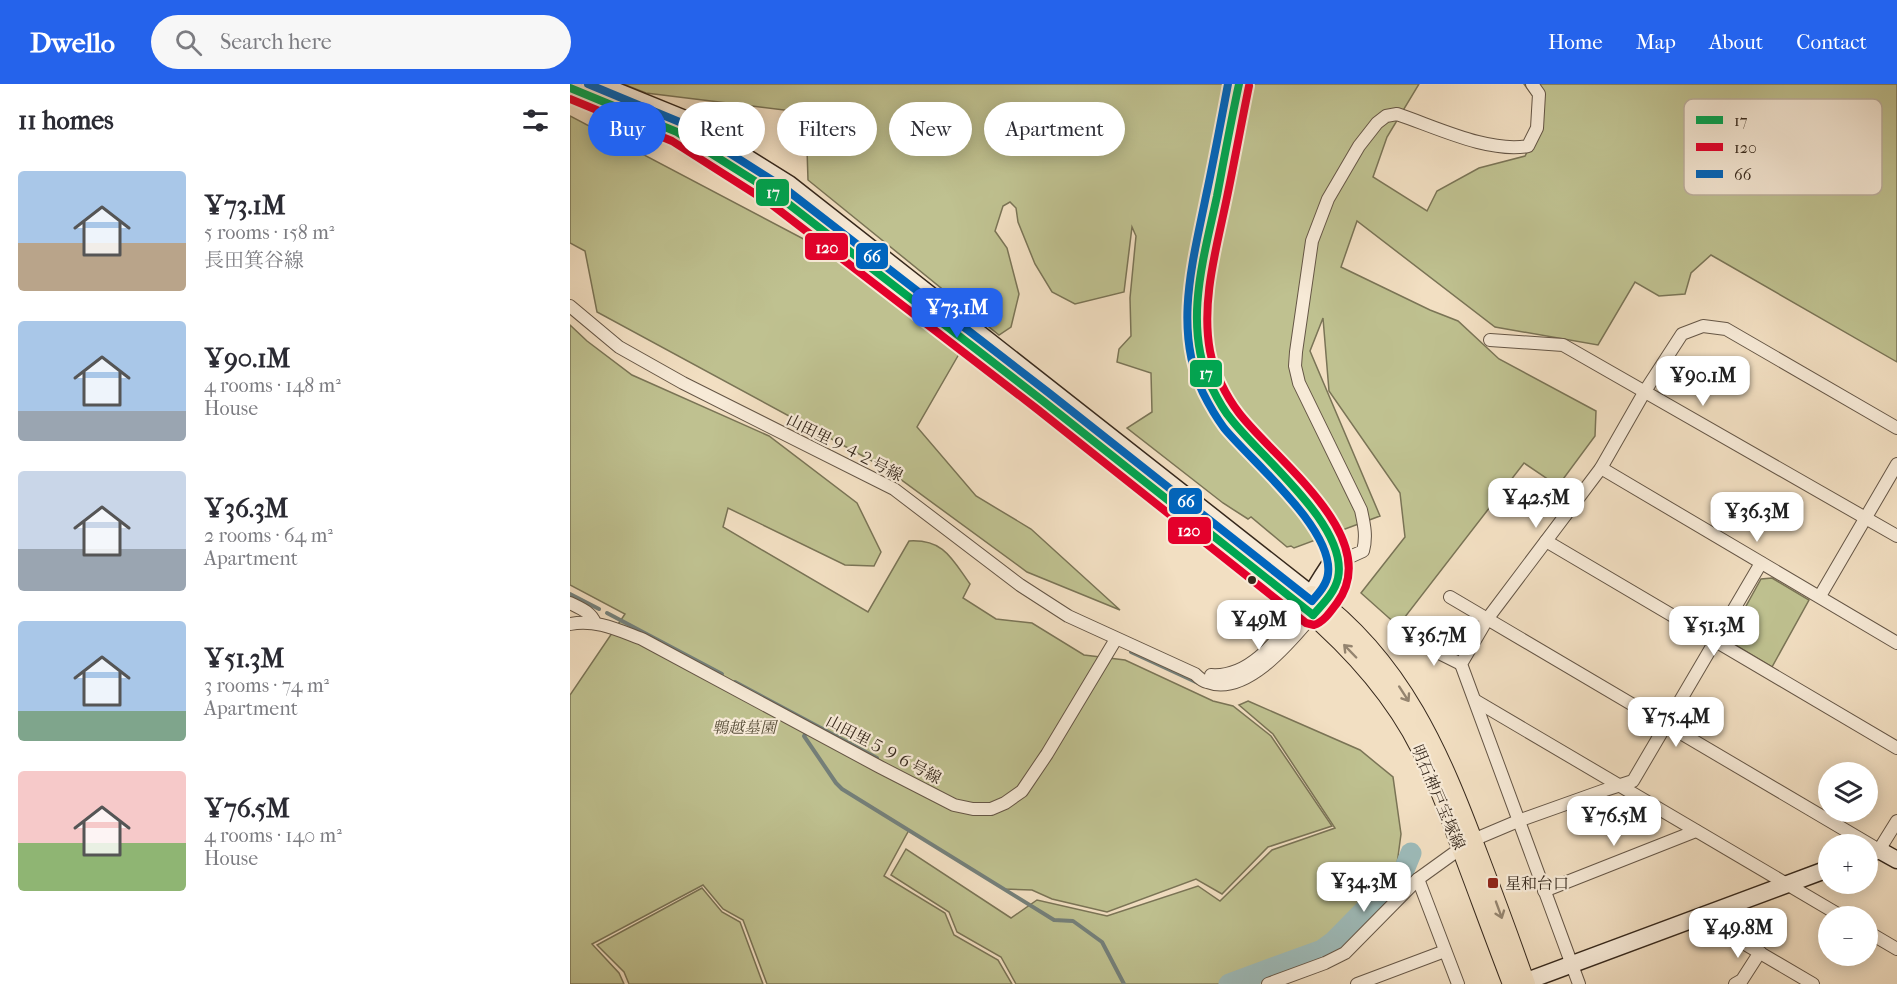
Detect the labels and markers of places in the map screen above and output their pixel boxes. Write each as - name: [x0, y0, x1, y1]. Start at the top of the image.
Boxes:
- pin: ¥73.1M: [908, 288, 1006, 339]
- pin: ¥90.1M: [1654, 356, 1752, 407]
- pin: ¥42.5M: [1487, 478, 1585, 529]
- pin: ¥36.3M: [1708, 492, 1806, 543]
- unlabelled marker: [1246, 574, 1258, 586]
- pin: ¥49M: [1223, 600, 1295, 651]
- pin: ¥51.3M: [1665, 606, 1763, 657]
- pin: ¥36.7M: [1385, 616, 1483, 667]
- pin: ¥75.4M: [1627, 697, 1725, 748]
- pin: ¥76.5M: [1565, 796, 1663, 847]
- pin: ¥34.3M: [1315, 862, 1413, 913]
- place label: 星和台口: [1505, 874, 1569, 893]
- marker: 星和台口: [1486, 876, 1500, 890]
- pin: ¥49.8M: [1689, 908, 1787, 959]

